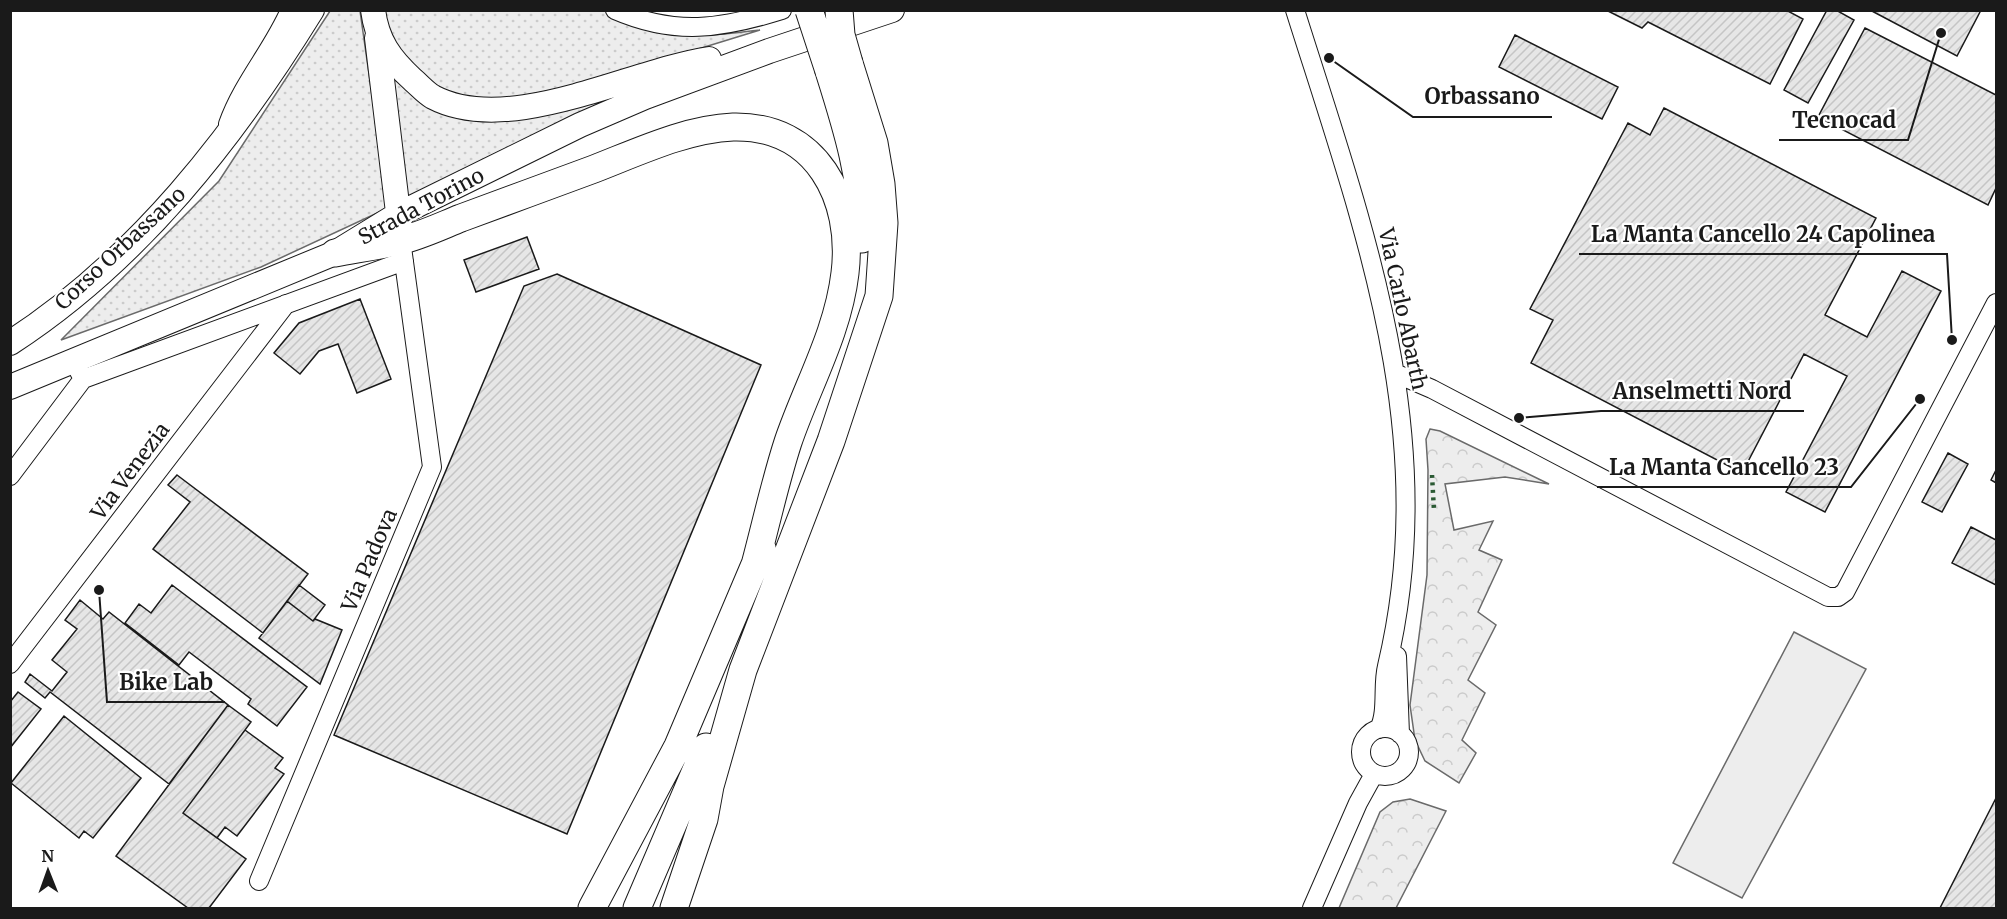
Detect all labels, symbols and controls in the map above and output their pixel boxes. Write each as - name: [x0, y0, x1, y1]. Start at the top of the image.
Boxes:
- callout: Orbassano: [1413, 77, 1552, 117]
- text: Orbassano: [1424, 82, 1540, 110]
- callout: Tecnocad: [1779, 100, 1908, 140]
- text: Tecnocad: [1792, 106, 1897, 134]
- street label: Strada Torino: [353, 162, 489, 250]
- street label: Corso Orbassano: [49, 180, 191, 316]
- callout: La Manta Cancello 24 Capolinea: [1579, 214, 1947, 254]
- text: La Manta Cancello 24 Capolinea: [1591, 220, 1935, 248]
- street label: Via Carlo Abarth: [1372, 225, 1433, 392]
- callout: Anselmetti Nord: [1601, 371, 1804, 411]
- text: Anselmetti Nord: [1611, 377, 1792, 405]
- street label: Via Venezia: [84, 417, 175, 526]
- callout: La Manta Cancello 23: [1597, 447, 1851, 487]
- text: La Manta Cancello 23: [1609, 453, 1839, 481]
- street label: Via Padova: [335, 504, 403, 617]
- callout: Bike Lab: [107, 662, 225, 702]
- text: Bike Lab: [119, 668, 213, 696]
- north arrow: [18, 841, 78, 901]
- text: N: [41, 846, 55, 866]

